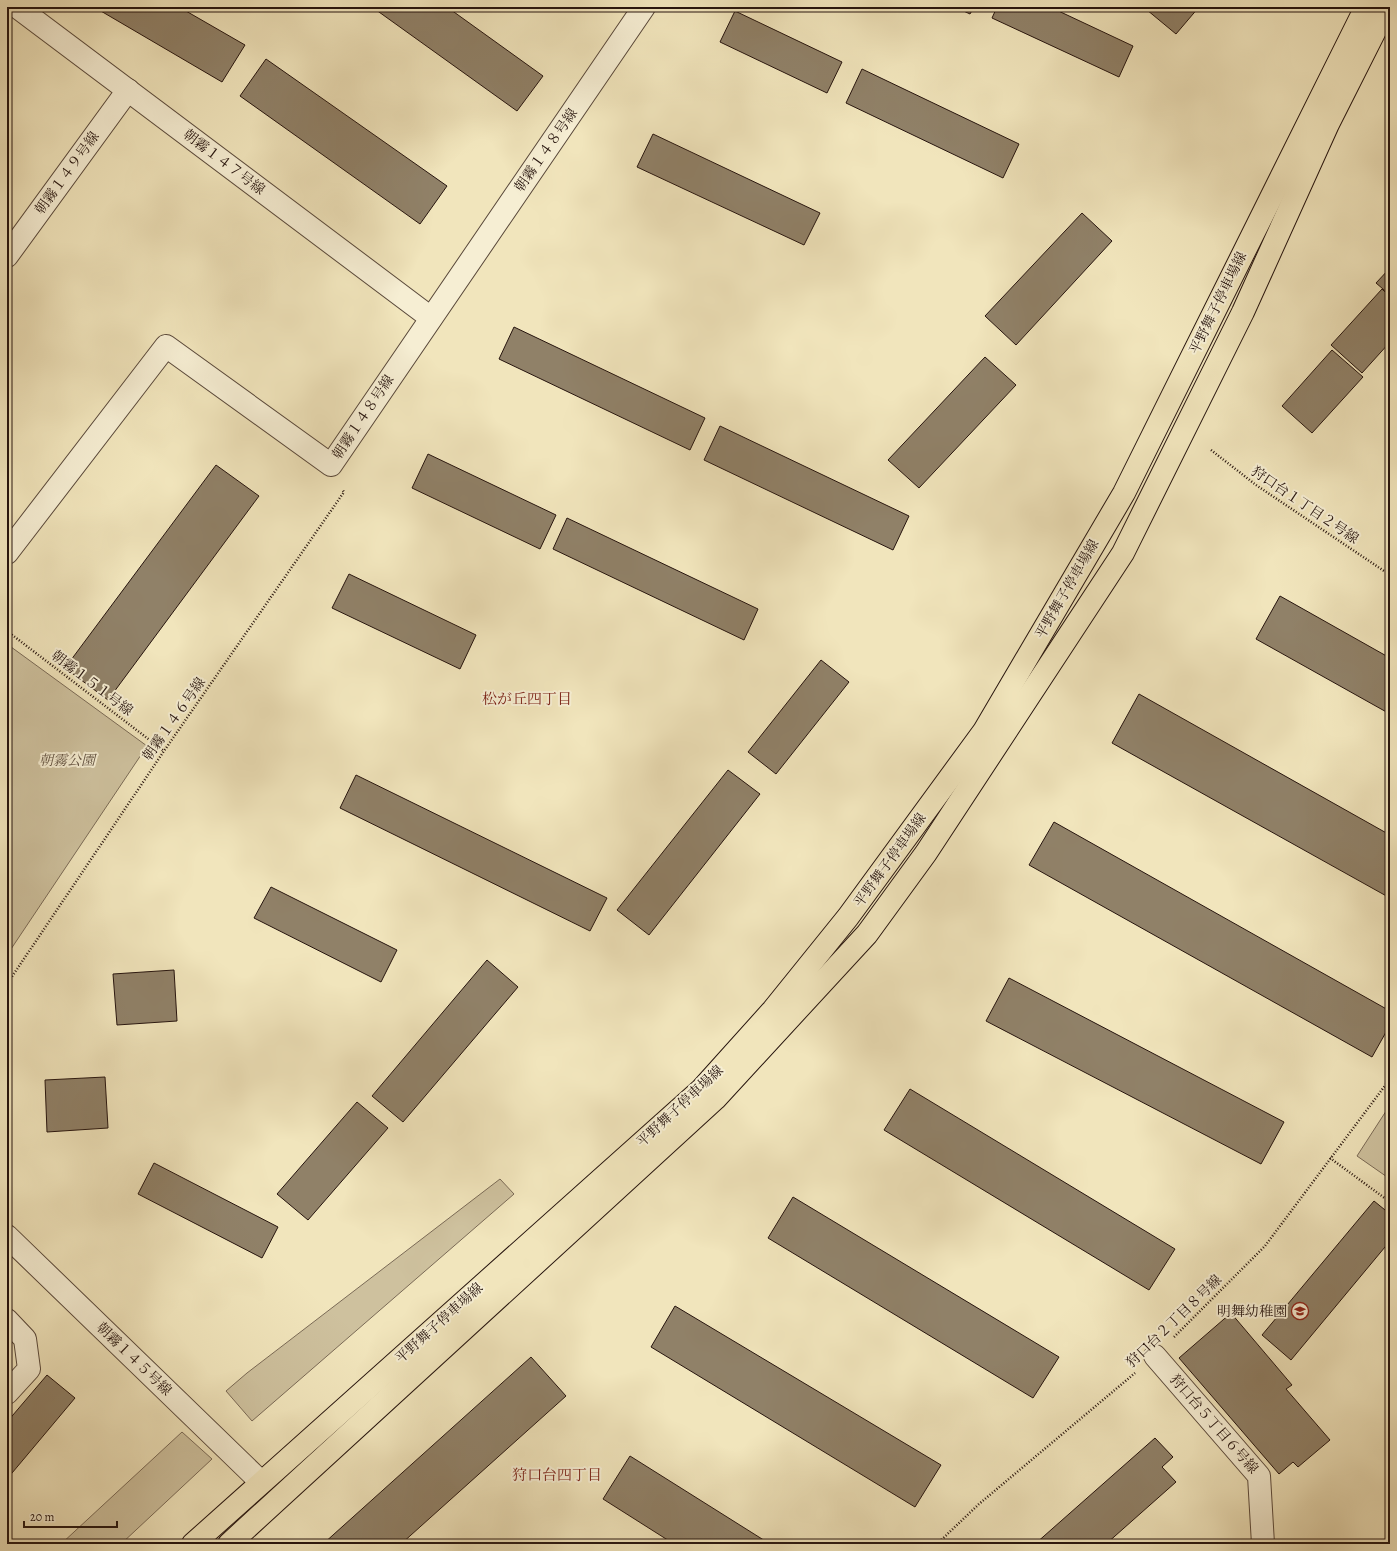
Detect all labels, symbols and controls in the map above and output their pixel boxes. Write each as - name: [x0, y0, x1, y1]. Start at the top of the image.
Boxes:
- street label: 朝霧１４８号線: [510, 104, 582, 196]
- street label: 朝霧１４７号線: [179, 125, 269, 199]
- street label: 朝霧１４９号線: [31, 128, 103, 218]
- street label: 平野舞子停車場線: [1185, 249, 1251, 357]
- street label: 朝霧１４８号線: [328, 371, 398, 463]
- street label: 狩口台１丁目２号線: [1247, 462, 1363, 548]
- street label: 平野舞子停車場線: [1031, 536, 1103, 642]
- street label: 朝霧１５１号線: [47, 646, 137, 720]
- street label: 朝霧１４６号線: [138, 673, 210, 765]
- district label: 松が丘四丁目: [482, 689, 572, 709]
- park label: 朝霧公園: [39, 751, 97, 770]
- street label: 平野舞子停車場線: [849, 809, 931, 911]
- street label: 平野舞子停車場線: [633, 1061, 727, 1151]
- street label: 狩口台２丁目８号線: [1122, 1270, 1226, 1372]
- street label: 平野舞子停車場線: [391, 1278, 487, 1368]
- school or university icon: 明舞幼稚園: [1290, 1301, 1310, 1321]
- place label: 明舞幼稚園: [1217, 1302, 1287, 1321]
- street label: 朝霧１４５号線: [92, 1318, 176, 1400]
- street label: 狩口台５丁目６号線: [1165, 1370, 1263, 1478]
- district label: 狩口台四丁目: [512, 1465, 602, 1485]
- scale bar: [24, 1503, 117, 1529]
- text: 20 m: [30, 1509, 54, 1525]

